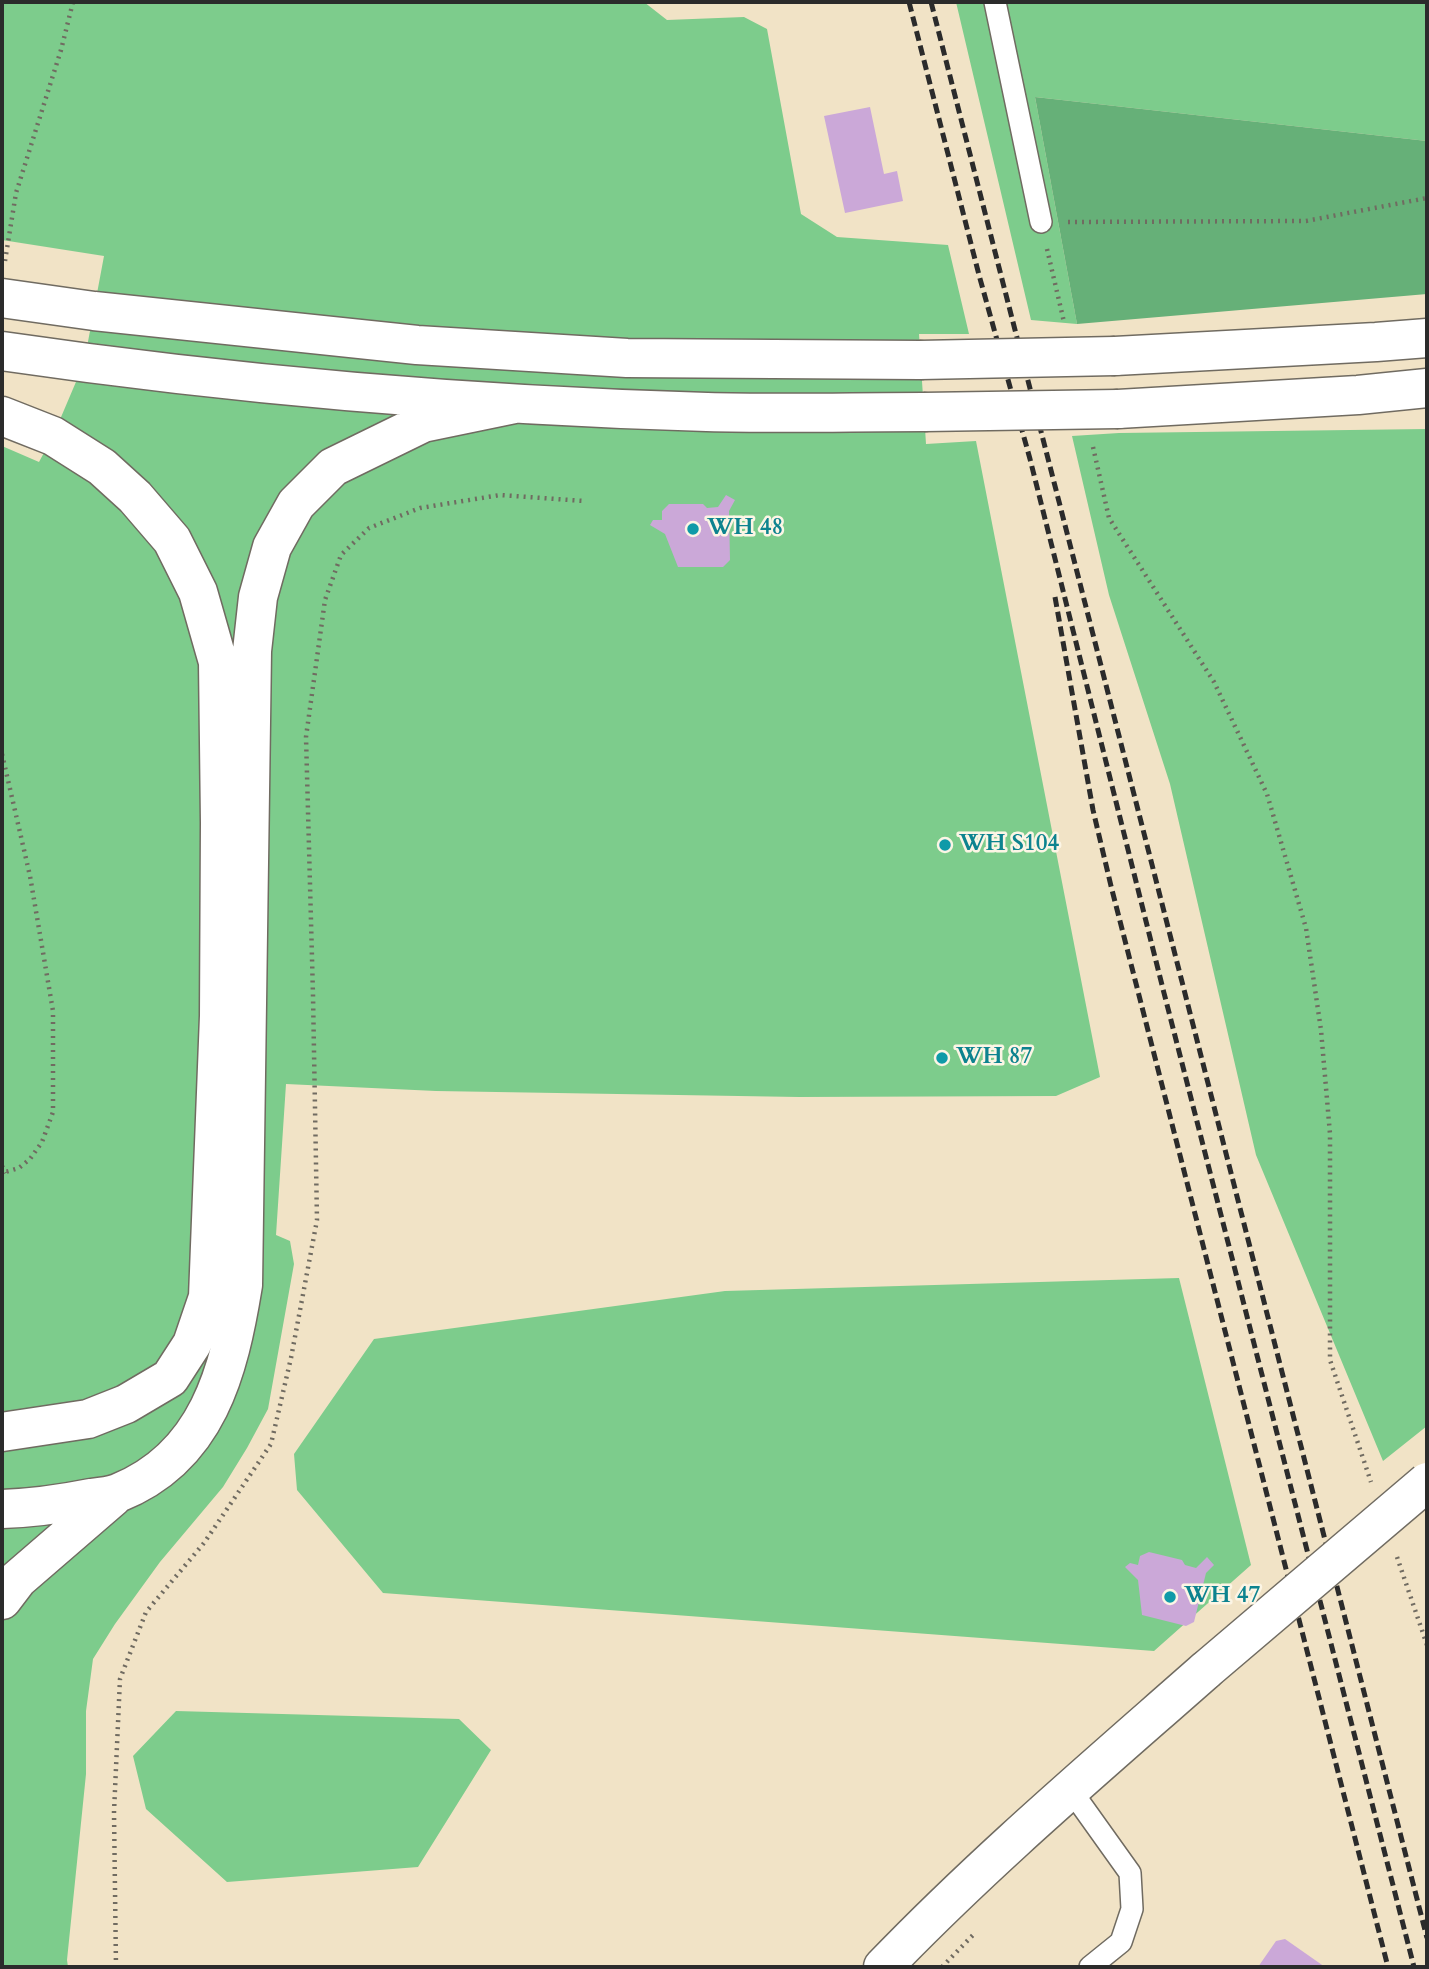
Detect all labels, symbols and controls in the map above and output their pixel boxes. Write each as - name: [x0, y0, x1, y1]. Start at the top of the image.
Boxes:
- place label: WH 48: [707, 515, 783, 543]
- marker: WH 48: [685, 521, 701, 537]
- place label: WH S104: [959, 831, 1059, 859]
- marker: WH S104: [937, 837, 953, 853]
- place label: WH 87: [956, 1044, 1032, 1072]
- marker: WH 87: [934, 1050, 950, 1066]
- place label: WH 47: [1184, 1583, 1260, 1611]
- marker: WH 47: [1162, 1589, 1178, 1605]

